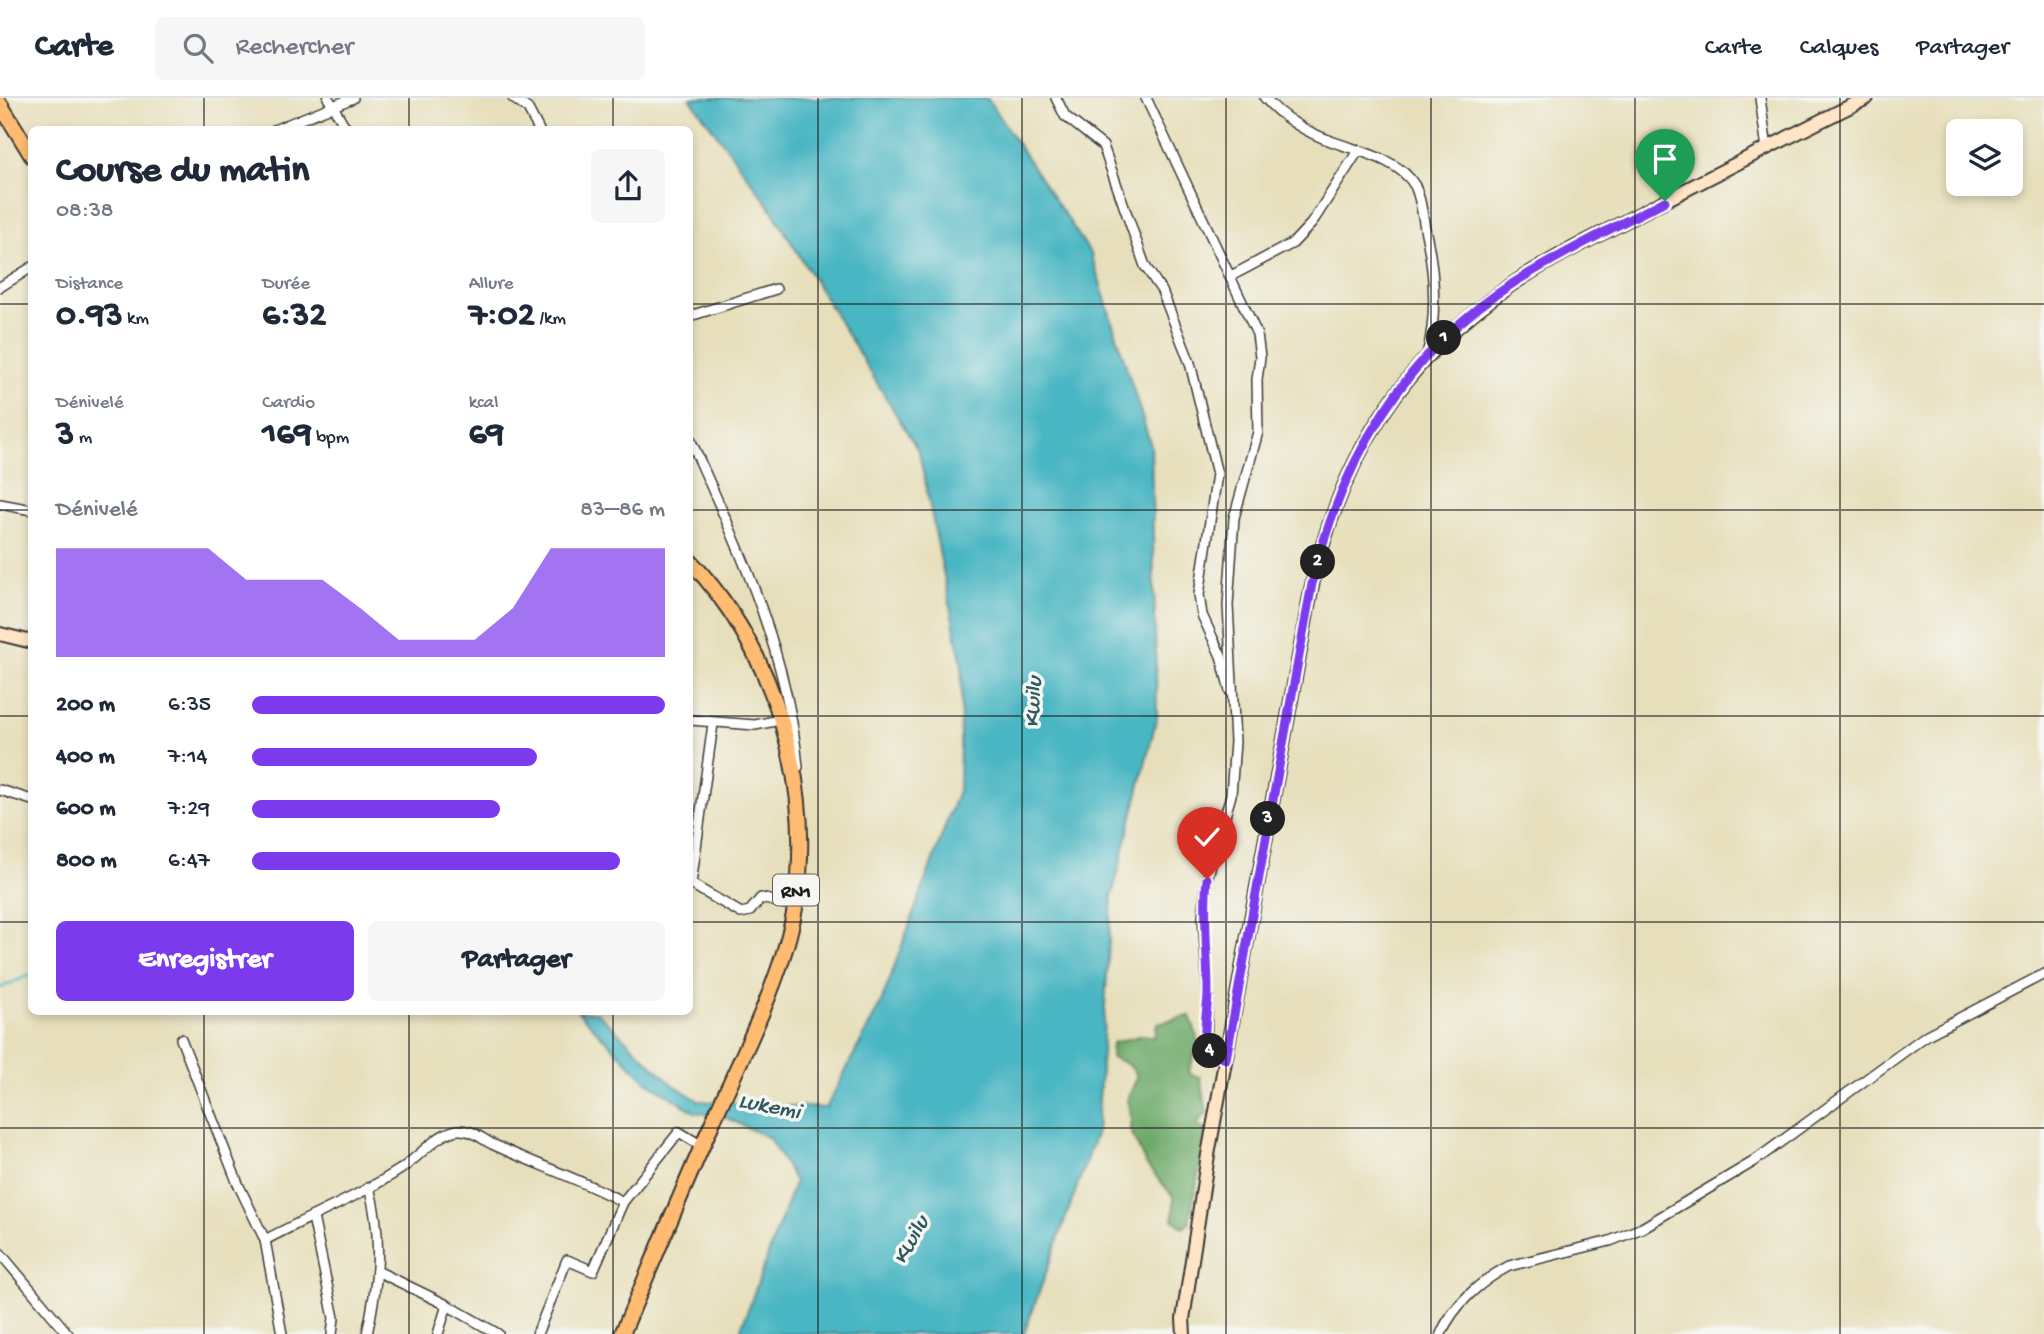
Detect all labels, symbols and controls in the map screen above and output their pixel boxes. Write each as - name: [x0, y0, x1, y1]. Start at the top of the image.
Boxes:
- search box: [155, 17, 645, 80]
- text: Carte: [35, 29, 113, 67]
- icon: search: [179, 29, 217, 67]
- text: Rechercher: [235, 33, 353, 64]
- text: Carte: [1705, 34, 1762, 63]
- text: Calques: [1800, 34, 1878, 63]
- text: Partager: [1916, 34, 2009, 63]
- map controls: [1946, 119, 2023, 196]
- button: layers: [1946, 119, 2023, 196]
- pin: [1635, 129, 1695, 201]
- icon: arrive: [1646, 140, 1684, 178]
- button: share: [591, 149, 665, 223]
- text: Course du matin: [56, 150, 309, 194]
- text: 08:38: [56, 198, 113, 225]
- text: Distance: [56, 273, 123, 296]
- text: Durée: [262, 273, 310, 296]
- text: Allure: [469, 273, 514, 296]
- text: 0.93: [56, 296, 123, 337]
- text: 6:32: [262, 296, 326, 337]
- text: 7:02: [469, 296, 535, 337]
- text: km: [123, 308, 149, 331]
- text: /km: [535, 308, 566, 331]
- pin: 1: [1426, 320, 1462, 356]
- text: 1: [1440, 326, 1447, 349]
- text: Dénivelé: [56, 392, 124, 415]
- text: Cardio: [262, 392, 315, 415]
- text: kcal: [469, 392, 498, 415]
- text: 3: [56, 415, 74, 456]
- text: 169: [262, 415, 312, 456]
- text: 69: [469, 415, 504, 456]
- text: m: [74, 427, 92, 450]
- text: bpm: [312, 427, 349, 450]
- text: Dénivelé: [56, 497, 138, 524]
- text: 83–86 m: [580, 497, 665, 524]
- pin: 2: [1300, 545, 1336, 580]
- text: 2: [1313, 550, 1322, 573]
- water label: Kwilu: [1020, 674, 1049, 729]
- text: 200 m: [56, 692, 115, 719]
- text: 6:35: [168, 692, 211, 719]
- text: 400 m: [56, 744, 115, 771]
- text: 7:14: [168, 744, 207, 771]
- text: 600 m: [56, 796, 116, 823]
- text: 7:29: [168, 796, 210, 823]
- pin: 3: [1250, 802, 1286, 836]
- pin: [1177, 807, 1237, 879]
- text: 3: [1263, 807, 1272, 830]
- icon: check: [1188, 818, 1226, 856]
- text: 800 m: [56, 848, 117, 875]
- text: 6:47: [168, 848, 210, 875]
- road number: RN1: [773, 874, 819, 905]
- button: Enregistrer: [56, 921, 354, 1001]
- button: Partager: [368, 921, 665, 1001]
- pin: 4: [1192, 1034, 1228, 1068]
- text: 4: [1205, 1039, 1214, 1062]
- water label: Lukemi: [736, 1088, 806, 1127]
- water label: Kwilu: [888, 1210, 937, 1270]

